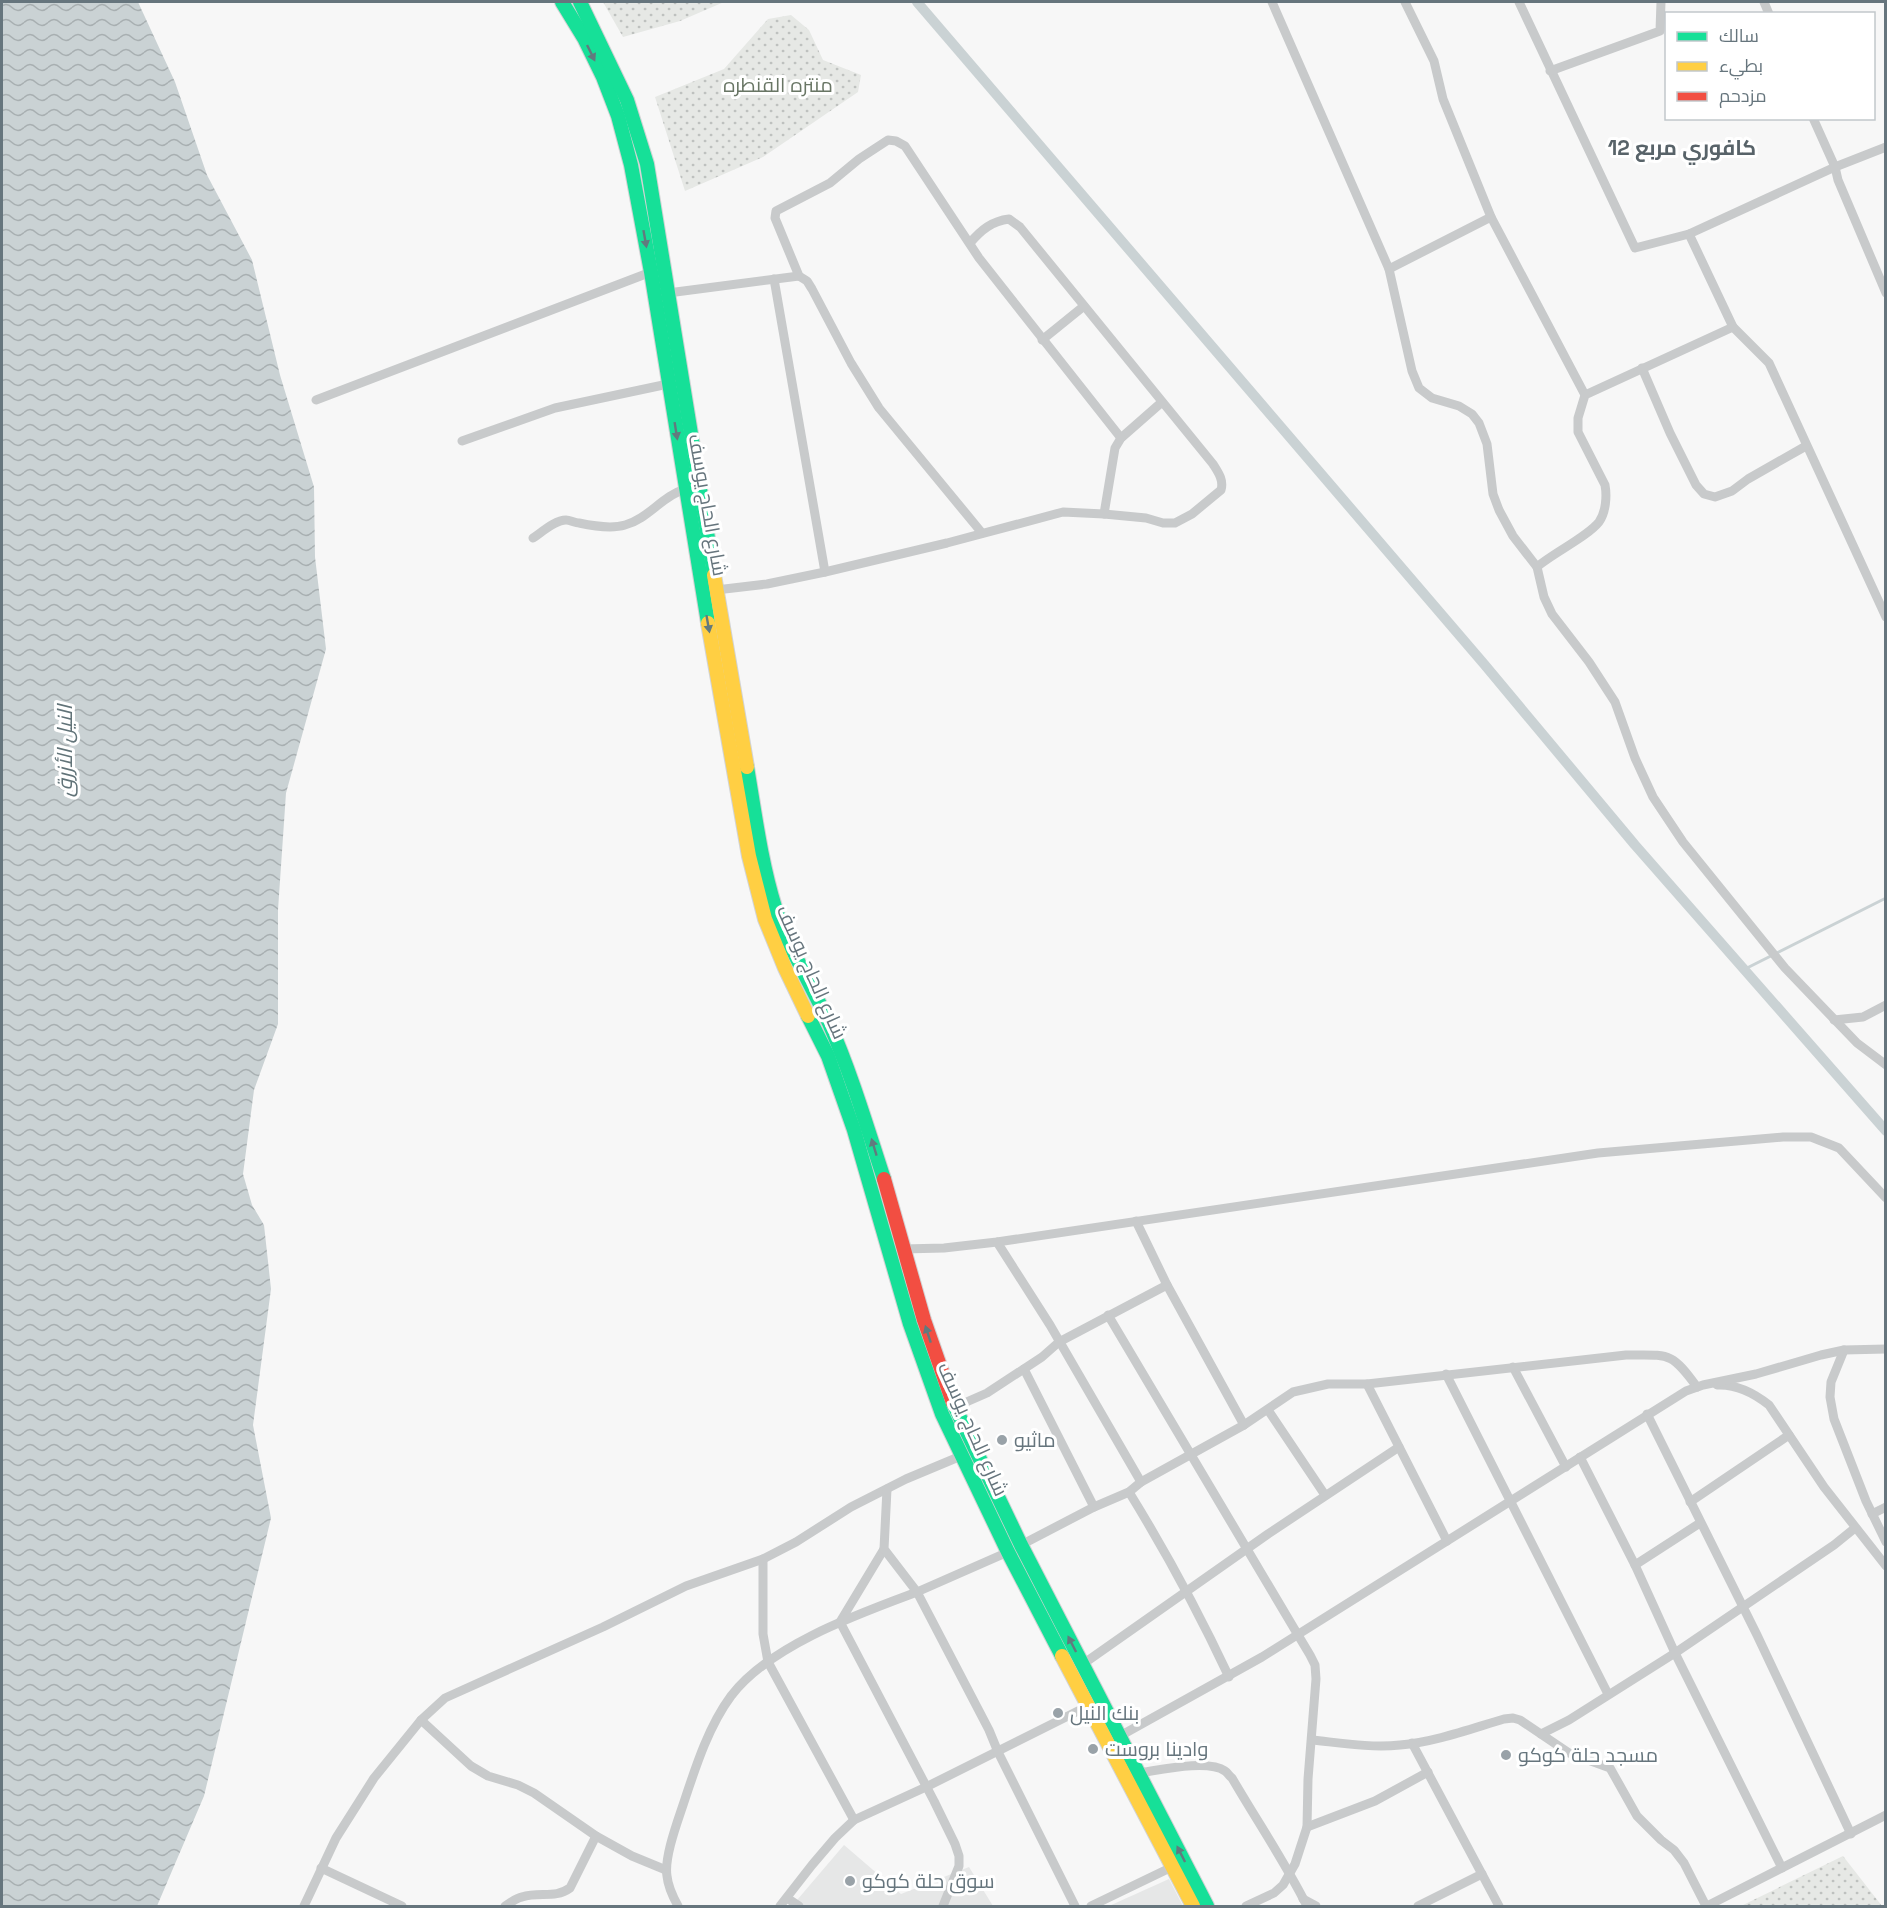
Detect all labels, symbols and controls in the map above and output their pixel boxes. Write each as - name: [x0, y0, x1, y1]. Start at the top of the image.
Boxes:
- legend: [1665, 12, 1875, 120]
- text: سالك: [1719, 24, 1759, 47]
- one-way arrow: [586, 44, 595, 61]
- text: بطيء: [1719, 54, 1763, 80]
- park label: منتره القنطره: [723, 72, 833, 98]
- text: مزدحم: [1719, 84, 1767, 108]
- district label: كافوري مربع 12: [1608, 134, 1756, 165]
- one-way arrow: [641, 230, 650, 249]
- one-way arrow: [671, 422, 680, 441]
- street label: شارع الحاج يوسف: [682, 432, 733, 578]
- one-way arrow: [704, 614, 713, 633]
- water label: النيل الأزرق: [51, 703, 78, 797]
- street label: شارع الحاج يوسف: [770, 901, 853, 1043]
- one-way arrow: [869, 1138, 878, 1156]
- one-way arrow: [923, 1325, 933, 1343]
- street label: شارع الحاج يوسف: [931, 1358, 1014, 1500]
- place label: ماثيو: [1014, 1427, 1056, 1453]
- marker: ماثيو: [995, 1433, 1009, 1447]
- one-way arrow: [1068, 1635, 1077, 1652]
- place label: بنك النيل: [1070, 1700, 1139, 1726]
- marker: بنك النيل: [1051, 1706, 1065, 1720]
- place label: وادينا بروست: [1105, 1736, 1208, 1762]
- marker: وادينا بروست: [1086, 1742, 1100, 1756]
- place label: مسجد حلة كوكو: [1518, 1742, 1658, 1768]
- marker: مسجد حلة كوكو: [1499, 1748, 1513, 1762]
- one-way arrow: [1176, 1846, 1186, 1863]
- place label: سوق حلة كوكو: [862, 1868, 995, 1894]
- marker: سوق حلة كوكو: [843, 1874, 857, 1888]

